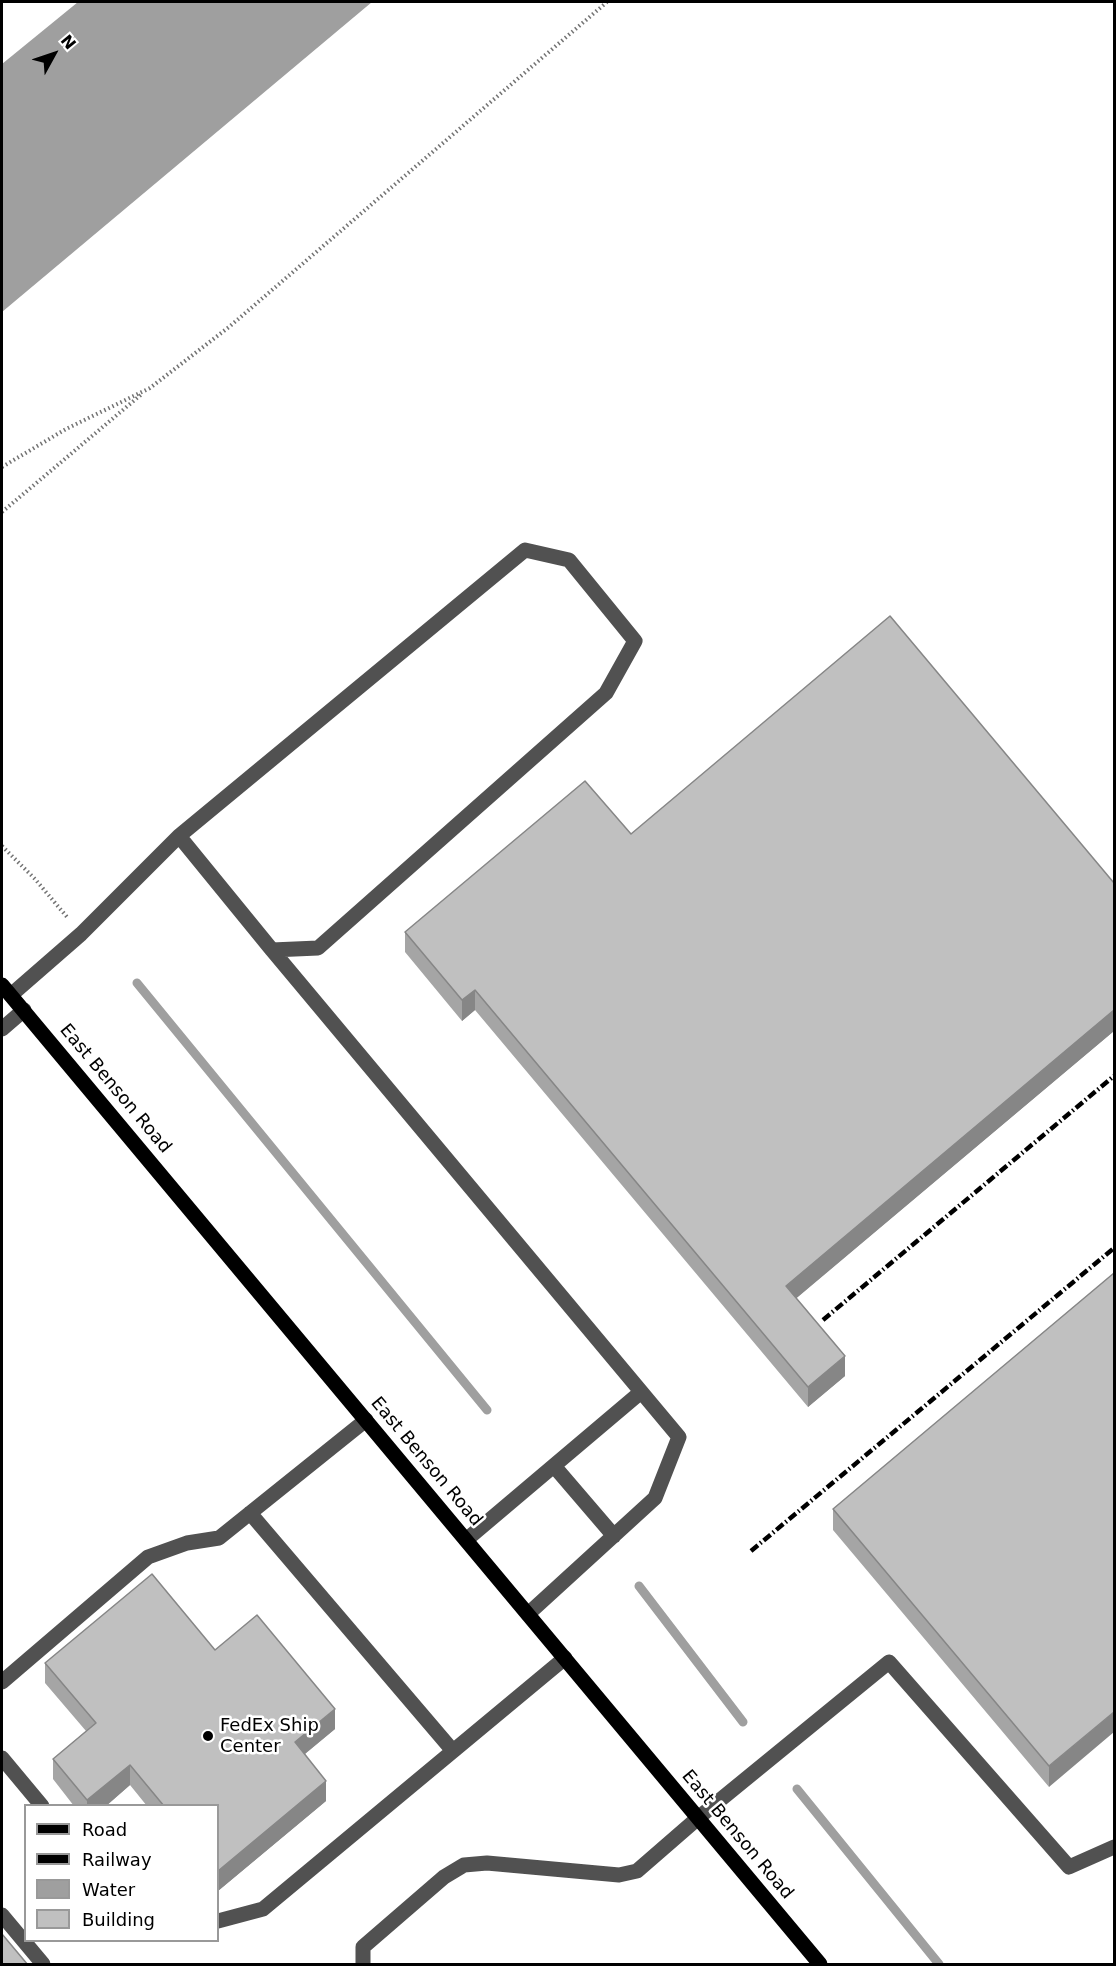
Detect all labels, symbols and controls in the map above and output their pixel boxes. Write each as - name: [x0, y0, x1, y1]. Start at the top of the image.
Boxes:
- north arrow: [24, 24, 84, 84]
- text: N: [57, 31, 80, 53]
- street label: East Benson Road: [55, 1020, 175, 1158]
- street label: East Benson Road: [366, 1393, 486, 1531]
- place label: FedEx Ship Center: [220, 1715, 319, 1758]
- marker: FedEx Ship Center: [201, 1729, 215, 1743]
- street label: East Benson Road: [677, 1766, 797, 1904]
- legend: [24, 1804, 219, 1942]
- text: Road: [82, 1819, 127, 1840]
- text: Railway: [82, 1849, 152, 1870]
- text: Water: [82, 1879, 135, 1900]
- text: Building: [82, 1909, 155, 1930]

